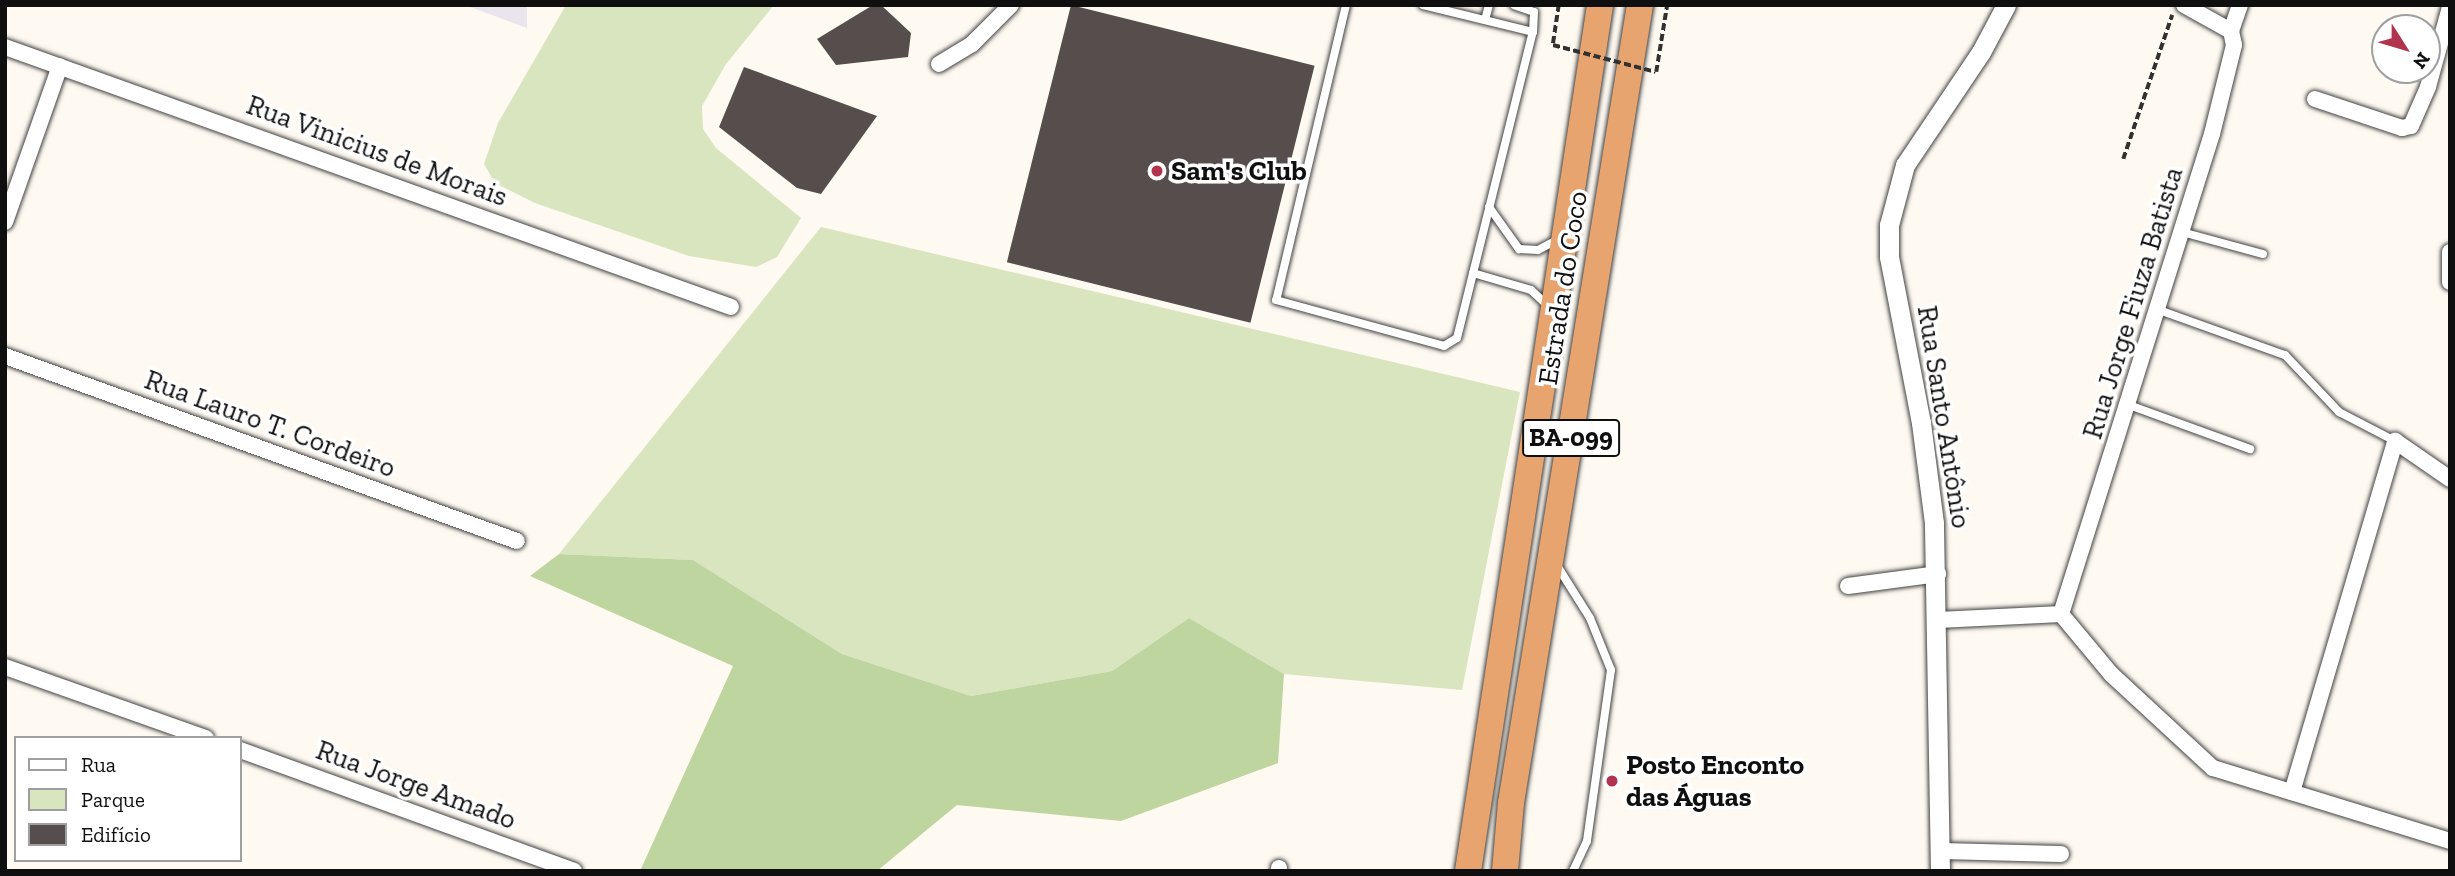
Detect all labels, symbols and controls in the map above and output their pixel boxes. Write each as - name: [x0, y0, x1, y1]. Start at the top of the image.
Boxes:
- north arrow: [2371, 14, 2441, 84]
- text: N: [2408, 48, 2435, 73]
- street label: Rua Vinicius de Morais: [242, 88, 512, 214]
- place label: Sam's Club: [1171, 154, 1307, 188]
- marker: Sam's Club: [1149, 163, 1165, 179]
- street label: Rua Jorge Fiuza Batista: [2076, 163, 2190, 443]
- street label: Estrada do Coco: [1531, 189, 1595, 387]
- street label: Rua Santo Antônio: [1910, 303, 1978, 531]
- street label: Rua Lauro T. Cordeiro: [140, 363, 400, 485]
- road number: BA-099: [1522, 416, 1620, 460]
- street label: Rua Jorge Amado: [311, 733, 521, 837]
- legend: [14, 736, 242, 862]
- place label: Posto Enconto das Águas: [1626, 748, 1804, 814]
- text: Rua: [81, 752, 116, 777]
- marker: Posto Enconto das Águas: [1604, 773, 1620, 789]
- text: Parque: [81, 787, 145, 812]
- text: Edifício: [81, 822, 151, 847]

